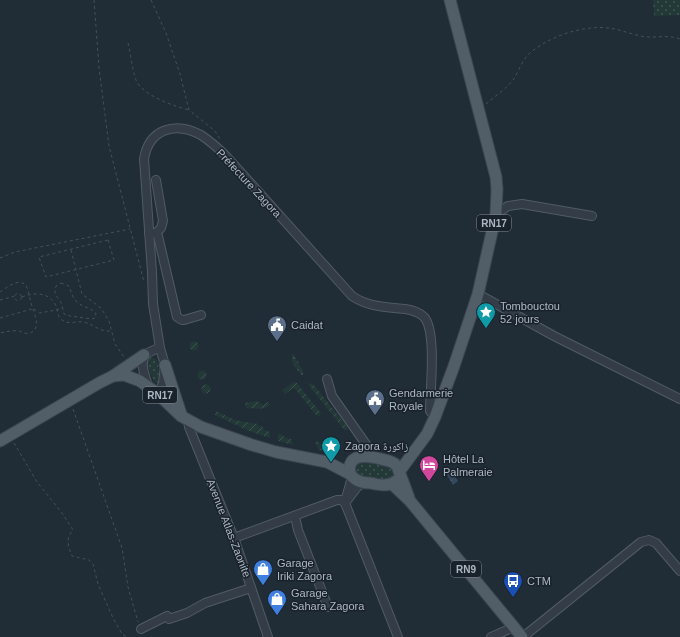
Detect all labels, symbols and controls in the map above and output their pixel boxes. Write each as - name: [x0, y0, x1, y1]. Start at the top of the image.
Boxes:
- street label: Préfecture Zagora: [214, 146, 284, 220]
- road number: RN17: [477, 215, 511, 231]
- place label: Tombouctou 52 jours: [500, 300, 560, 325]
- place icon: Tombouctou 52 jours: [475, 301, 497, 329]
- public building icon: Caidat: [266, 314, 288, 342]
- place label: Caidat: [291, 319, 323, 331]
- road number: RN17: [143, 387, 177, 403]
- place label: Gendarmerie Royale: [389, 387, 453, 412]
- public building icon: Gendarmerie Royale: [364, 388, 386, 416]
- place icon: Zagora زاكورة: [320, 435, 342, 463]
- place label: Zagora زاكورة: [345, 440, 408, 452]
- place label: Hôtel La Palmeraie: [443, 453, 493, 478]
- hotel icon: Hôtel La Palmeraie: [418, 454, 440, 482]
- street label: Avenue Atlas-Zaonite: [205, 477, 253, 579]
- place label: Garage Iriki Zagora: [277, 557, 333, 582]
- shop icon: Garage Iriki Zagora: [252, 558, 274, 586]
- road number: RN9: [451, 561, 481, 577]
- bus stop icon: CTM: [502, 570, 524, 598]
- place label: CTM: [527, 575, 551, 587]
- place label: Garage Sahara Zagora: [291, 587, 365, 612]
- shop icon: Garage Sahara Zagora: [266, 588, 288, 616]

